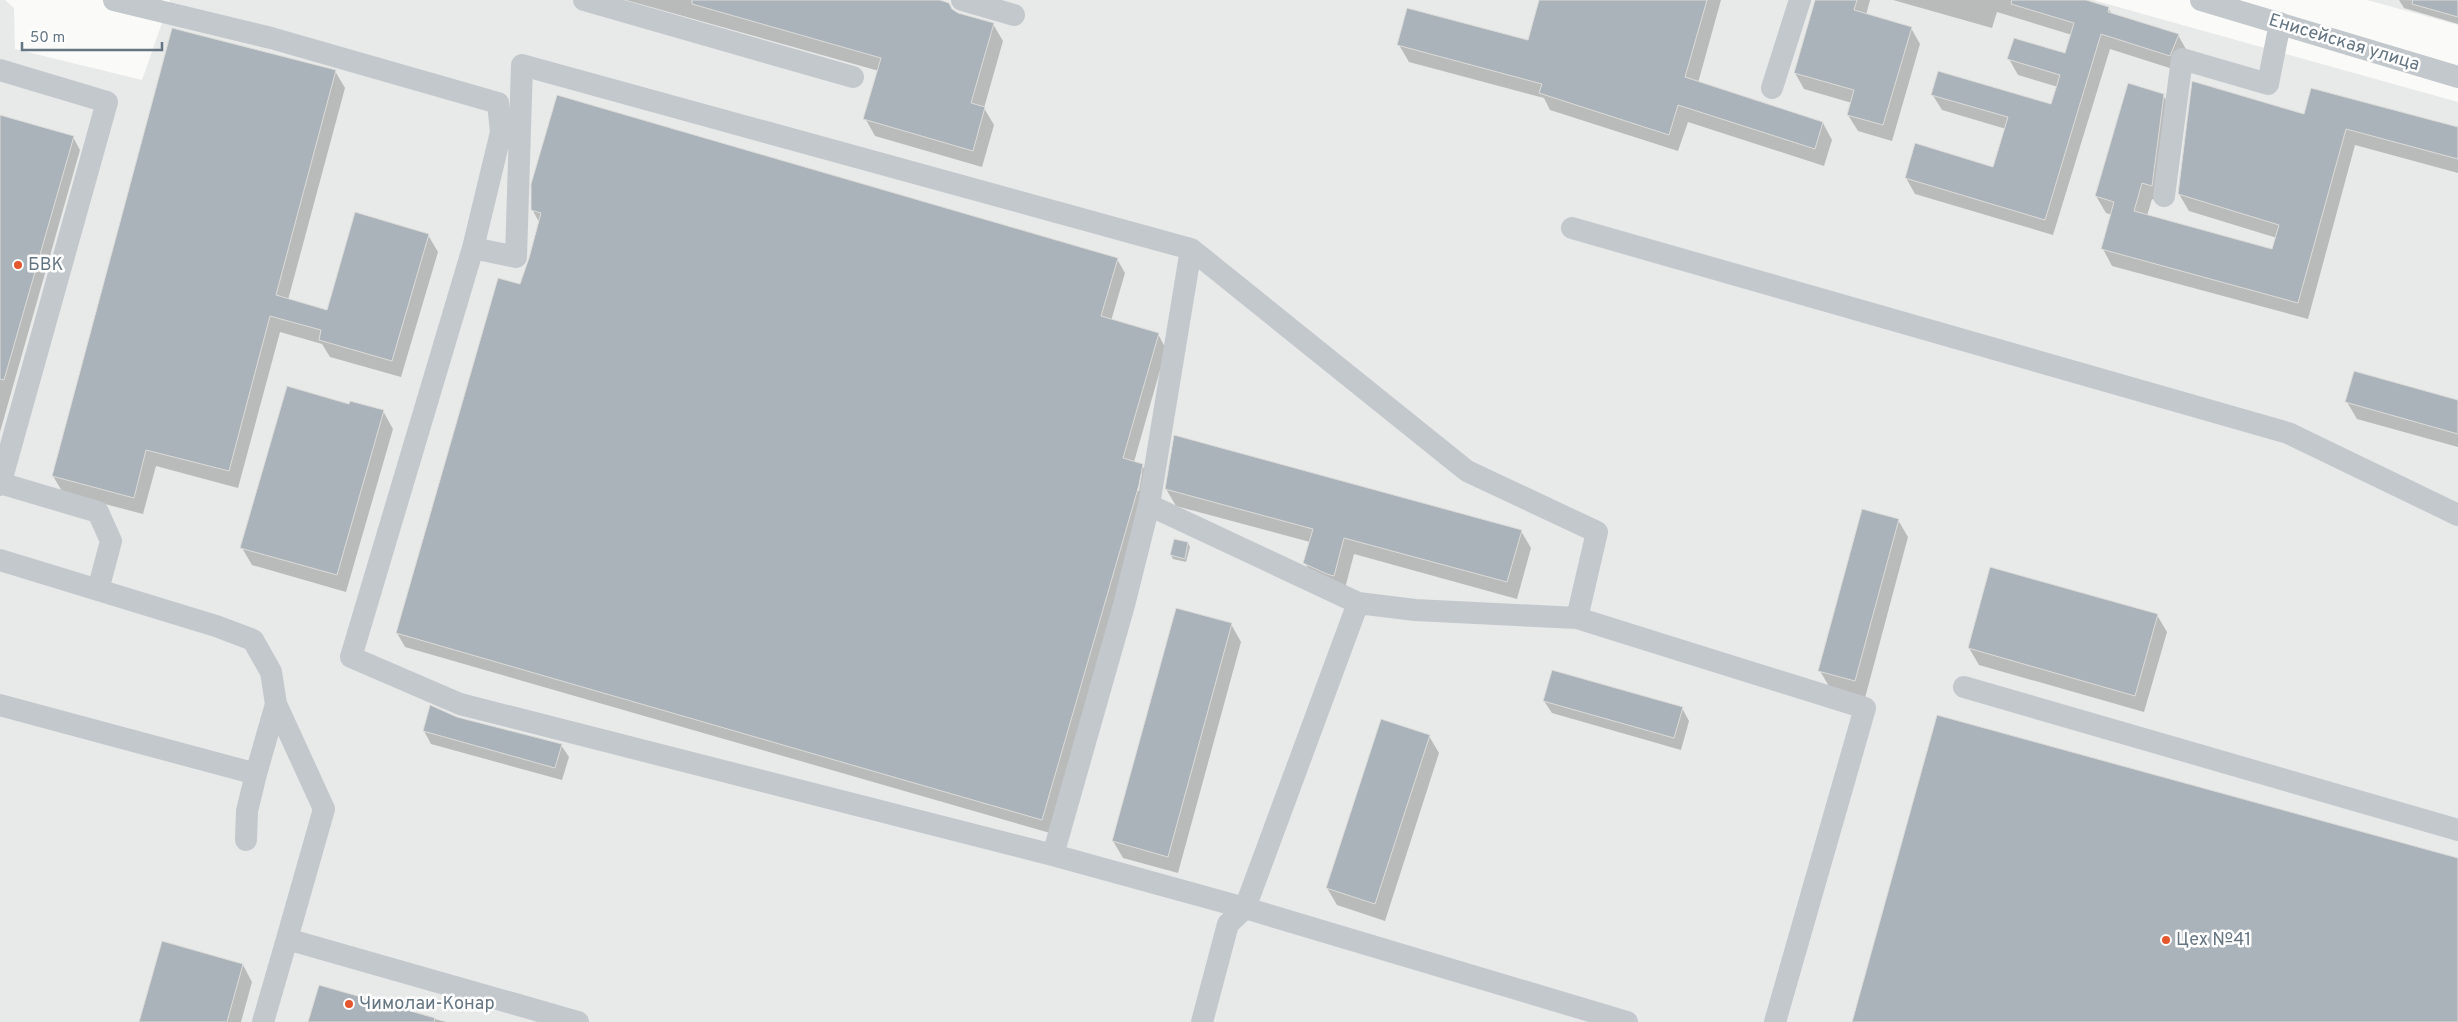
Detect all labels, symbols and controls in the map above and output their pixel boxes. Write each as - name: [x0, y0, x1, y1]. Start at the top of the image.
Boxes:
- street label: Енисейская улица: [2266, 9, 2422, 77]
- scale bar: [22, 20, 162, 52]
- text: 50 m: [30, 29, 65, 48]
- place label: БВК: [28, 254, 63, 277]
- marker: БВК: [12, 259, 24, 271]
- place label: Цех №41: [2176, 929, 2251, 952]
- marker: Цех №41: [2160, 934, 2172, 946]
- place label: Чимолаи-Конар: [359, 993, 495, 1016]
- marker: Чимолаи-Конар: [343, 998, 355, 1010]

